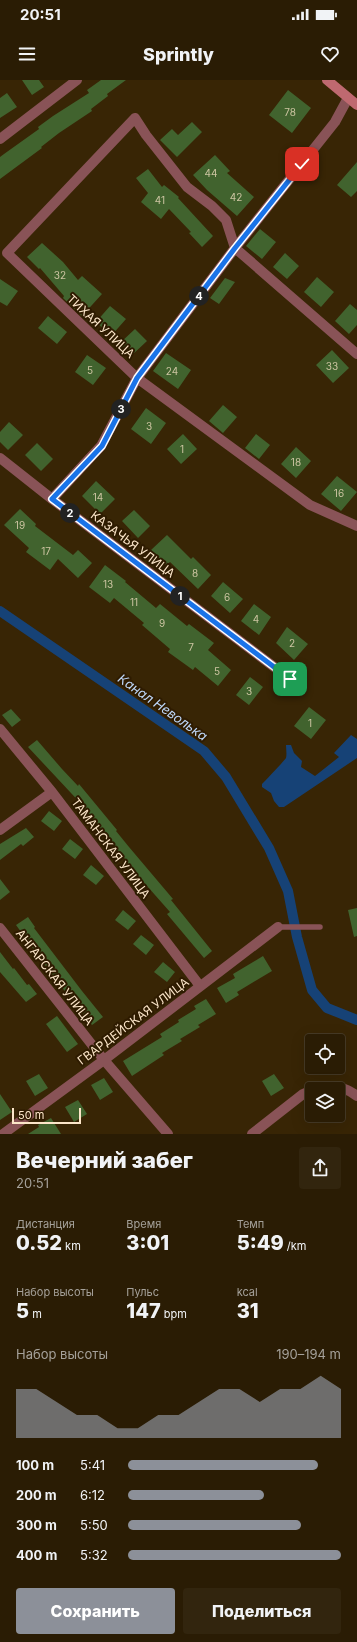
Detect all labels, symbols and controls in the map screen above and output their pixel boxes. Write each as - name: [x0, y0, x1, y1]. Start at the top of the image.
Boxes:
- text: 20:51: [20, 5, 61, 24]
- icon: menu: [16, 43, 38, 65]
- icon: heart: [319, 43, 341, 65]
- text: Sprintly: [143, 44, 214, 65]
- house number: 78: [284, 106, 296, 118]
- pin: [285, 147, 319, 181]
- icon: check: [291, 153, 313, 175]
- house number: 44: [205, 167, 217, 179]
- house number: 42: [230, 191, 242, 203]
- house number: 41: [155, 194, 165, 206]
- house number: 32: [54, 269, 66, 281]
- pin: 4: [189, 286, 209, 306]
- text: 4: [195, 289, 203, 303]
- street label: ТИХАЯ УЛИЦА: [64, 291, 138, 361]
- house number: 33: [326, 360, 338, 372]
- house number: 5: [87, 364, 93, 376]
- house number: 24: [166, 365, 178, 377]
- pin: 3: [111, 399, 131, 419]
- text: 3: [117, 402, 125, 416]
- house number: 3: [146, 420, 152, 432]
- house number: 1: [180, 443, 184, 455]
- house number: 18: [291, 456, 301, 468]
- house number: 16: [334, 487, 344, 499]
- house number: 14: [93, 491, 103, 503]
- pin: 2: [60, 503, 80, 523]
- text: 2: [67, 506, 73, 520]
- street label: КАЗАЧЬЯ УЛИЦА: [88, 507, 178, 581]
- house number: 19: [15, 519, 25, 531]
- house number: 17: [41, 545, 51, 557]
- house number: 8: [192, 567, 198, 579]
- house number: 13: [103, 578, 113, 590]
- pin: 1: [170, 586, 190, 606]
- text: 1: [178, 589, 182, 603]
- house number: 6: [224, 591, 230, 603]
- house number: 11: [130, 596, 138, 608]
- house number: 4: [253, 613, 259, 625]
- house number: 9: [159, 617, 165, 629]
- house number: 2: [289, 637, 295, 649]
- house number: 7: [188, 641, 194, 653]
- pin: [273, 662, 307, 696]
- house number: 5: [214, 665, 220, 677]
- icon: arrive: [279, 668, 301, 690]
- water label: Канал Неволька: [115, 670, 211, 744]
- house number: 3: [246, 685, 252, 697]
- house number: 1: [308, 717, 312, 729]
- street label: ТАМАНСКАЯ УЛИЦА: [68, 795, 154, 901]
- street label: АНГАРСКАЯ УЛИЦА: [13, 926, 97, 1028]
- street label: ГВАРДЕЙСКАЯ УЛИЦА: [74, 974, 192, 1068]
- map controls: [305, 1034, 345, 1122]
- button: locate: [305, 1034, 345, 1074]
- button: layers: [305, 1082, 345, 1122]
- scale bar: [12, 1106, 81, 1125]
- text: 50 m: [18, 1108, 44, 1122]
- text: Вечерний забег: [16, 1147, 193, 1173]
- button: share: [299, 1147, 341, 1189]
- text: 20:51: [16, 1175, 49, 1191]
- text: Дистанция: [16, 1217, 75, 1231]
- text: Время: [126, 1217, 161, 1231]
- text: Темп: [237, 1217, 264, 1231]
- text: 0.52: [16, 1231, 62, 1255]
- text: 3:01: [126, 1231, 169, 1255]
- text: 5:49: [237, 1231, 284, 1255]
- text: km: [62, 1239, 81, 1253]
- text: /km: [284, 1239, 306, 1253]
- text: Набор высоты: [16, 1285, 94, 1299]
- text: Пульс: [126, 1285, 159, 1299]
- text: kcal: [237, 1285, 258, 1299]
- text: 5: [16, 1299, 29, 1323]
- text: 147: [126, 1299, 161, 1323]
- text: 31: [237, 1299, 259, 1323]
- text: m: [29, 1307, 42, 1321]
- text: bpm: [161, 1307, 187, 1321]
- text: Набор высоты: [16, 1346, 108, 1362]
- text: 190–194 m: [276, 1346, 341, 1362]
- text: 100 m: [16, 1457, 54, 1473]
- text: 5:41: [80, 1457, 105, 1473]
- text: 200 m: [16, 1487, 57, 1503]
- text: 6:12: [80, 1487, 105, 1503]
- text: 300 m: [16, 1517, 57, 1533]
- text: 5:50: [80, 1517, 108, 1533]
- text: 400 m: [16, 1547, 57, 1563]
- text: 5:32: [80, 1547, 108, 1563]
- button: Сохранить: [16, 1588, 175, 1634]
- button: Поделиться: [183, 1588, 341, 1634]

